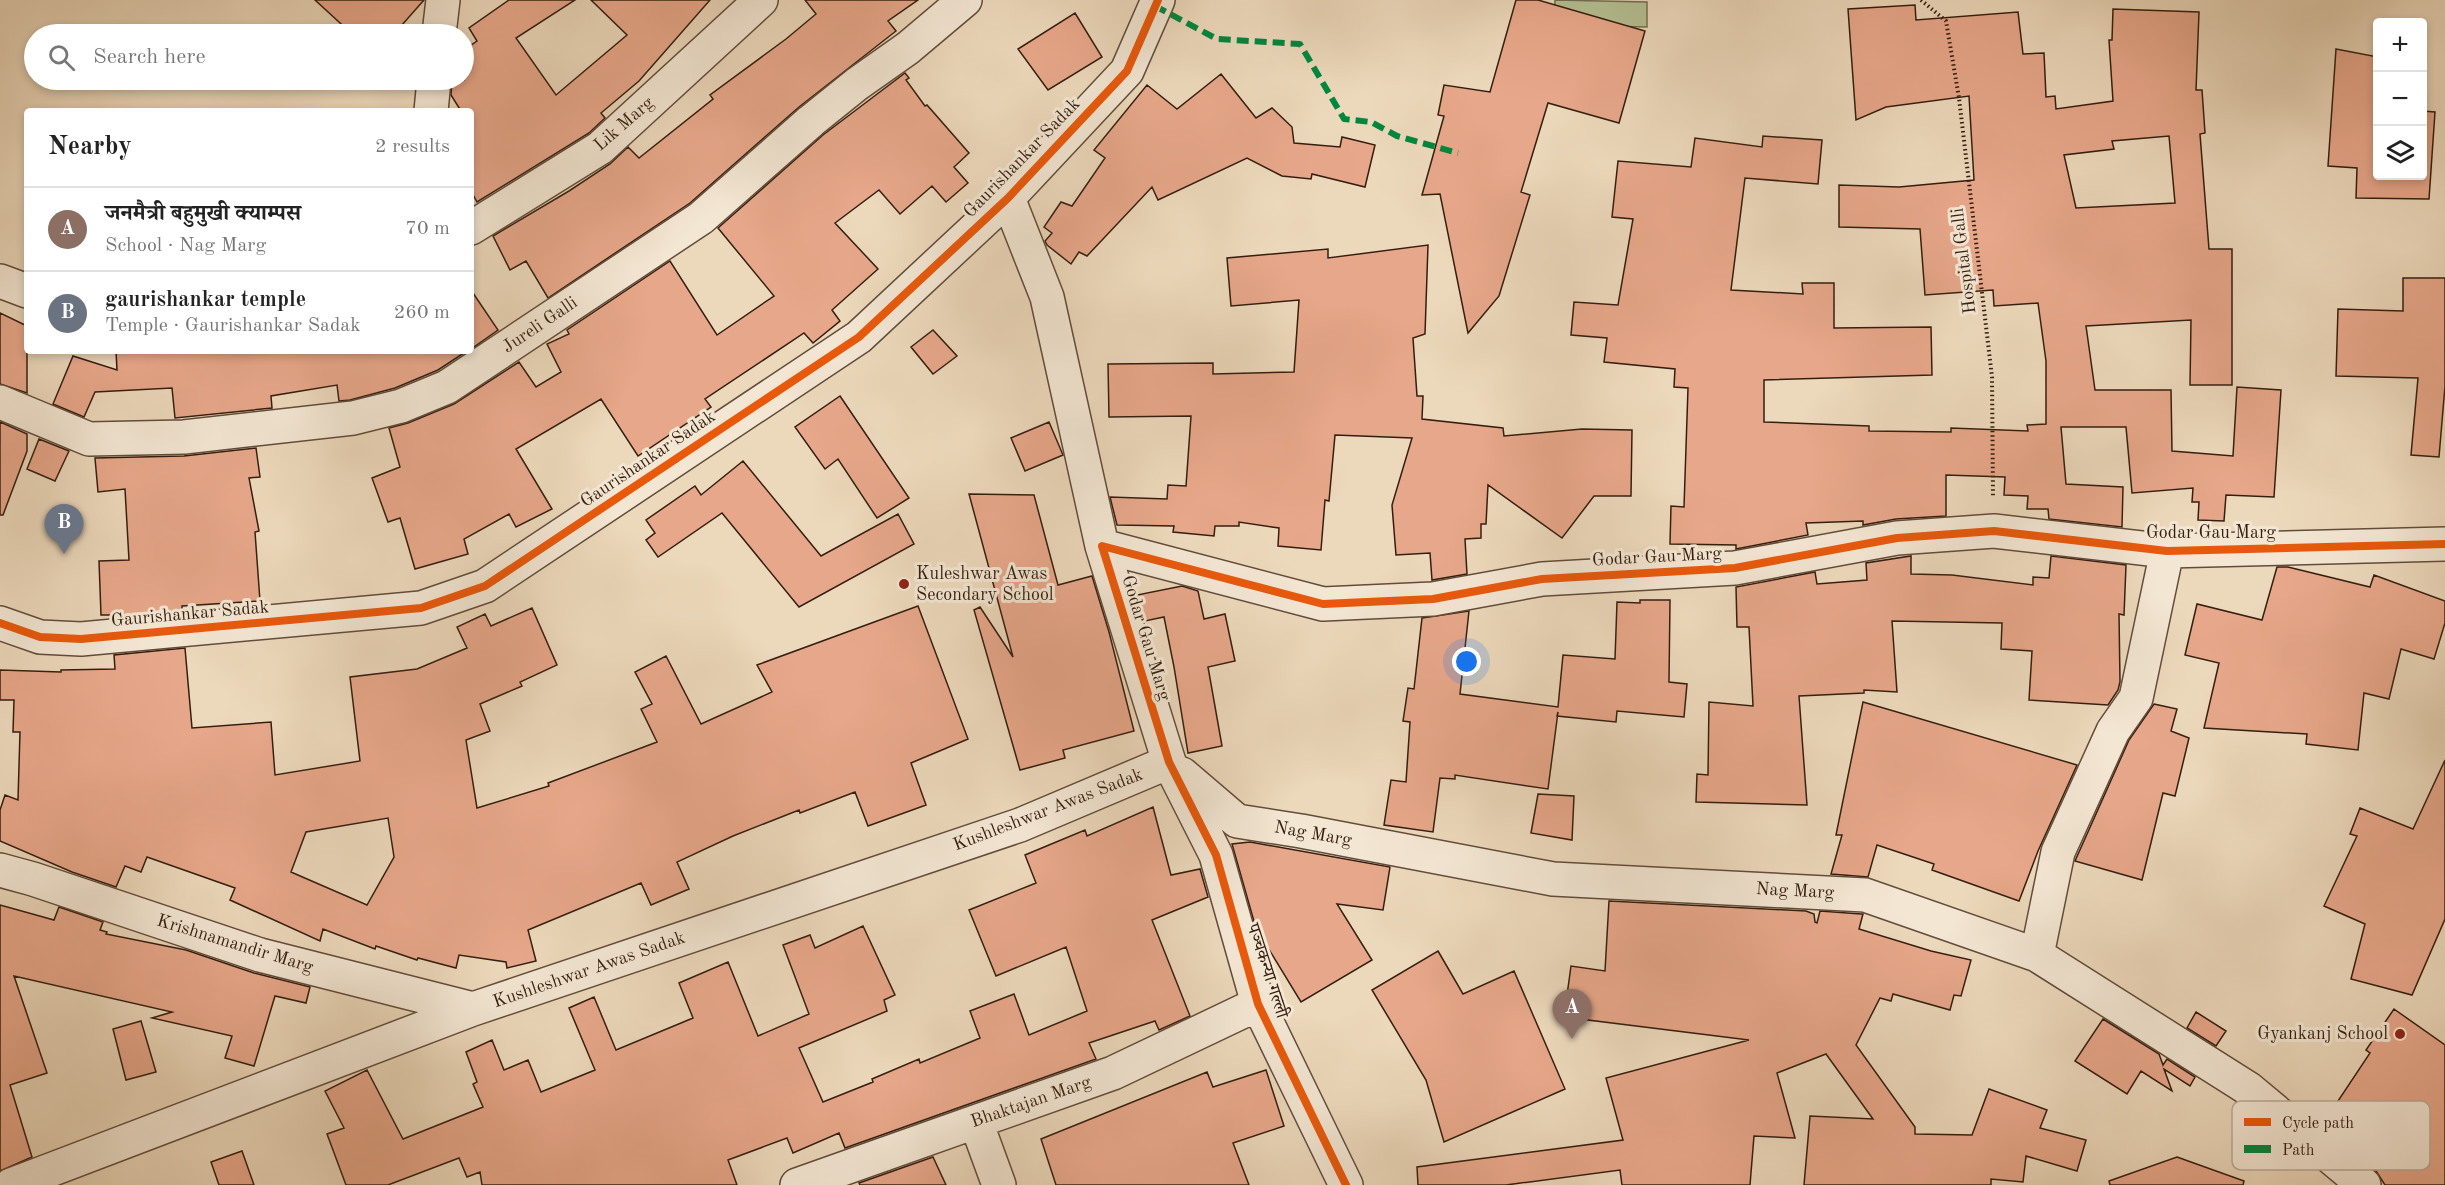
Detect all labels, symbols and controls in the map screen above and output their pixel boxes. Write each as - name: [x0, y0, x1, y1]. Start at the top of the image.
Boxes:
- map controls: [2373, 18, 2427, 180]
- button: +: [2373, 18, 2427, 72]
- search box: [24, 24, 474, 90]
- icon: search: [45, 41, 78, 74]
- text: Search here: [93, 46, 206, 68]
- button: −: [2373, 72, 2427, 126]
- street label: Lik Marg: [591, 93, 657, 155]
- street label: Gaurishankar Sadak: [961, 95, 1083, 221]
- button: layers: [2373, 126, 2427, 180]
- text: Nearby: [48, 134, 132, 160]
- text: 2 results: [375, 137, 450, 157]
- text: जनमैत्री बहुमुखी क्याम्पस: [105, 203, 301, 225]
- street label: Hospital Galli: [1949, 207, 1979, 315]
- text: A: [60, 219, 75, 239]
- text: 70 m: [405, 219, 450, 239]
- text: School · Nag Marg: [105, 236, 266, 256]
- text: gaurishankar temple: [105, 289, 306, 311]
- street label: Jureli Galli: [499, 293, 581, 357]
- text: B: [60, 303, 75, 323]
- text: 260 m: [394, 303, 450, 323]
- text: Temple · Gaurishankar Sadak: [105, 316, 361, 336]
- street label: Gaurishankar Sadak: [577, 407, 719, 511]
- pin: B: [44, 504, 84, 554]
- street label: Godar Gau Marg: [2146, 524, 2276, 542]
- street label: Godar Gau Marg: [1592, 545, 1723, 569]
- place label: Kuleshwar Awas Secondary School: [916, 565, 1054, 604]
- street label: Godar Gau Marg: [1118, 573, 1174, 703]
- marker: Kuleshwar Awas Secondary School: [897, 577, 911, 591]
- street label: Gaurishankar Sadak: [110, 598, 270, 630]
- your location: [1452, 647, 1481, 676]
- street label: Kushleshwar Awas Sadak: [951, 765, 1145, 855]
- street label: Nag Marg: [1273, 818, 1354, 850]
- street label: Nag Marg: [1755, 880, 1835, 902]
- street label: Krishnamandir Marg: [155, 912, 316, 976]
- street label: पञ्चकन्या गल्ली: [1243, 920, 1293, 1022]
- street label: Kushleshwar Awas Sadak: [491, 929, 687, 1011]
- pin: A: [1552, 990, 1592, 1039]
- place label: Gyankanj School: [2257, 1025, 2388, 1043]
- marker: Gyankanj School: [2393, 1027, 2407, 1041]
- street label: Bhaktajan Marg: [968, 1073, 1094, 1131]
- legend: [2232, 1101, 2430, 1170]
- text: Cycle path: [2282, 1116, 2354, 1132]
- text: Path: [2282, 1143, 2315, 1159]

